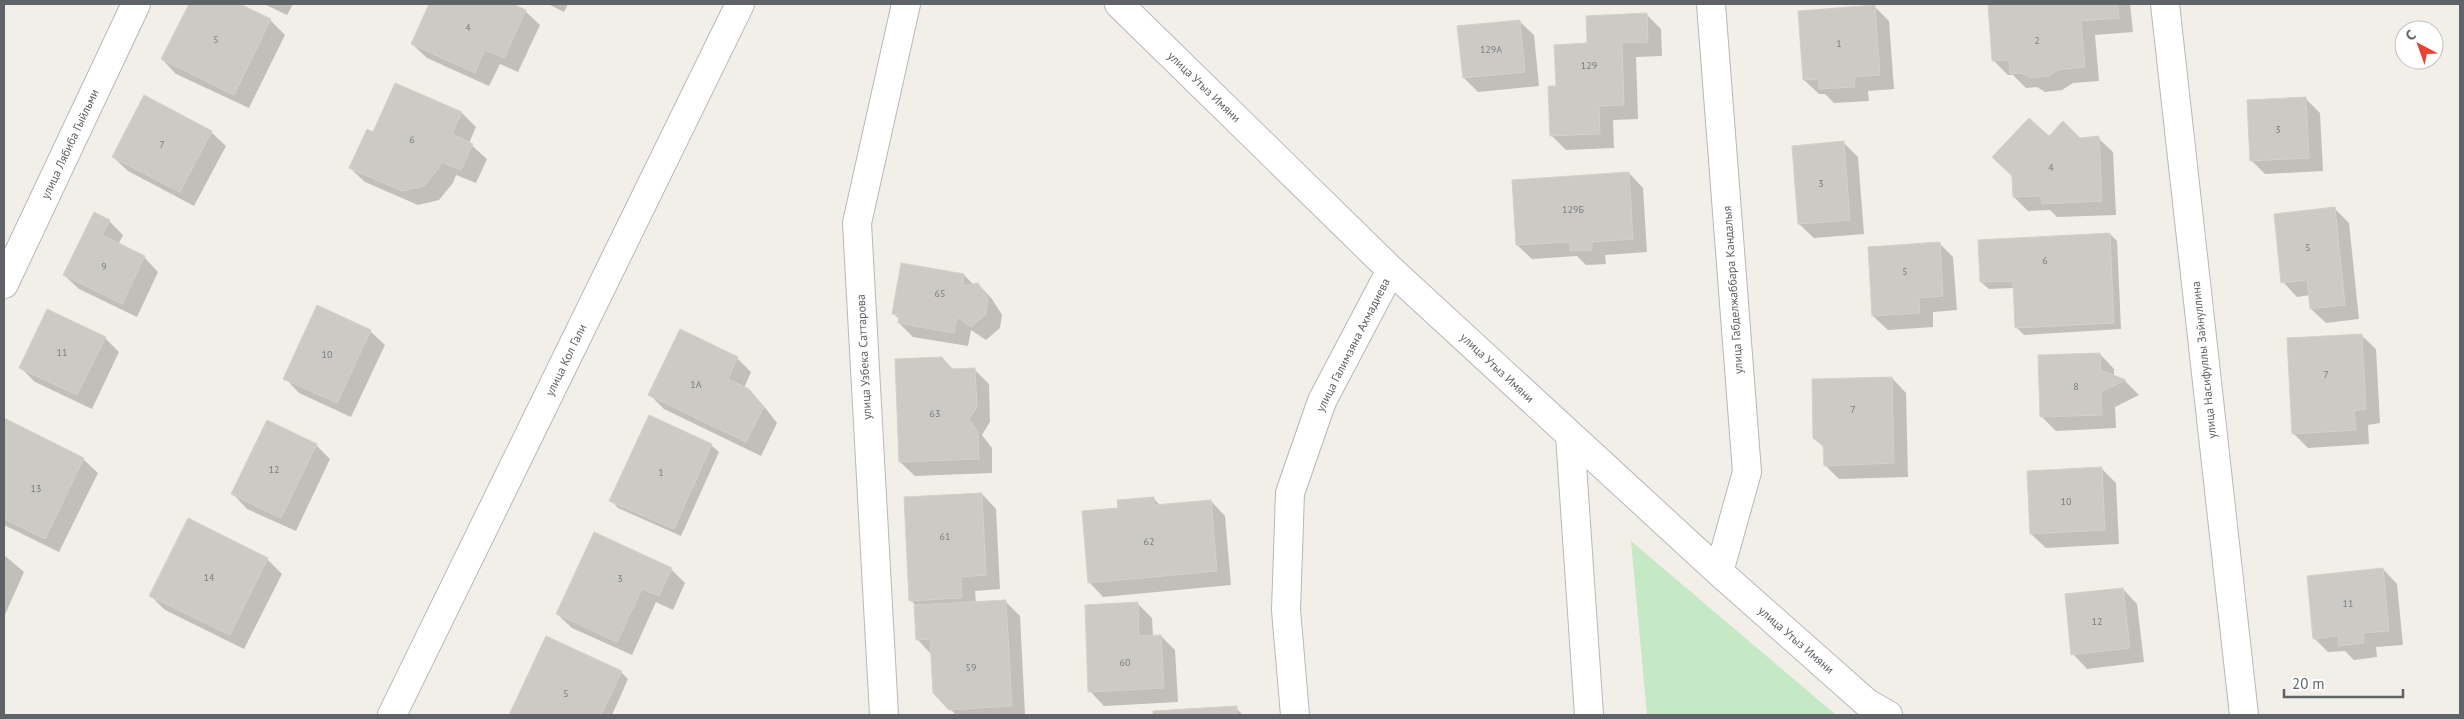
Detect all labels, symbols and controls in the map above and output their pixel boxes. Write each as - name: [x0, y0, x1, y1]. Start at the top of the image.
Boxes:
- north arrow: [2394, 20, 2444, 70]
- house number: 4: [465, 21, 471, 34]
- text: С: [2402, 26, 2419, 45]
- house number: 5: [213, 33, 219, 46]
- house number: 2: [2034, 34, 2040, 47]
- house number: 1: [1836, 37, 1842, 50]
- house number: 129А: [1480, 43, 1502, 56]
- street label: улица Утыз Имяни: [1165, 48, 1244, 125]
- house number: 129: [1581, 59, 1597, 72]
- street label: улица Лябиба Гыйльми: [37, 86, 102, 201]
- house number: 3: [2275, 123, 2281, 136]
- house number: 6: [409, 133, 415, 146]
- house number: 7: [159, 138, 165, 151]
- house number: 4: [2048, 161, 2054, 174]
- house number: 3: [1818, 177, 1824, 190]
- house number: 129Б: [1562, 203, 1584, 216]
- street label: улица Габделжаббара Кандалыя: [1719, 205, 1746, 375]
- house number: 5: [2305, 241, 2311, 254]
- house number: 6: [2042, 254, 2048, 267]
- house number: 9: [101, 260, 107, 273]
- house number: 5: [1902, 265, 1908, 278]
- street label: улица Галимзяна Ахмадиева: [1312, 275, 1393, 414]
- street label: улица Насифуллы Зайнуллина: [2188, 281, 2219, 440]
- house number: 65: [935, 287, 945, 300]
- street label: улица Узбека Саттарова: [853, 294, 874, 420]
- street label: улица Кол Гали: [542, 321, 589, 398]
- street label: улица Утыз Имяни: [1457, 330, 1537, 406]
- house number: 11: [57, 346, 67, 359]
- house number: 10: [322, 348, 333, 361]
- house number: 7: [2323, 368, 2329, 381]
- house number: 1А: [690, 378, 702, 391]
- house number: 8: [2073, 380, 2079, 393]
- house number: 7: [1850, 403, 1856, 416]
- house number: 63: [930, 407, 940, 420]
- house number: 12: [269, 463, 279, 476]
- house number: 1: [658, 466, 664, 479]
- house number: 13: [31, 482, 41, 495]
- house number: 10: [2061, 495, 2072, 508]
- house number: 61: [940, 530, 950, 543]
- house number: 62: [1144, 535, 1154, 548]
- house number: 14: [204, 571, 215, 584]
- house number: 3: [617, 572, 623, 585]
- house number: 11: [2343, 597, 2353, 610]
- street label: улица Утыз Имяни: [1755, 603, 1837, 677]
- house number: 12: [2092, 615, 2102, 628]
- house number: 60: [1120, 656, 1131, 669]
- house number: 59: [966, 661, 976, 674]
- scale bar: [2284, 666, 2403, 698]
- text: 20 m: [2292, 674, 2325, 693]
- house number: 5: [563, 687, 569, 700]

